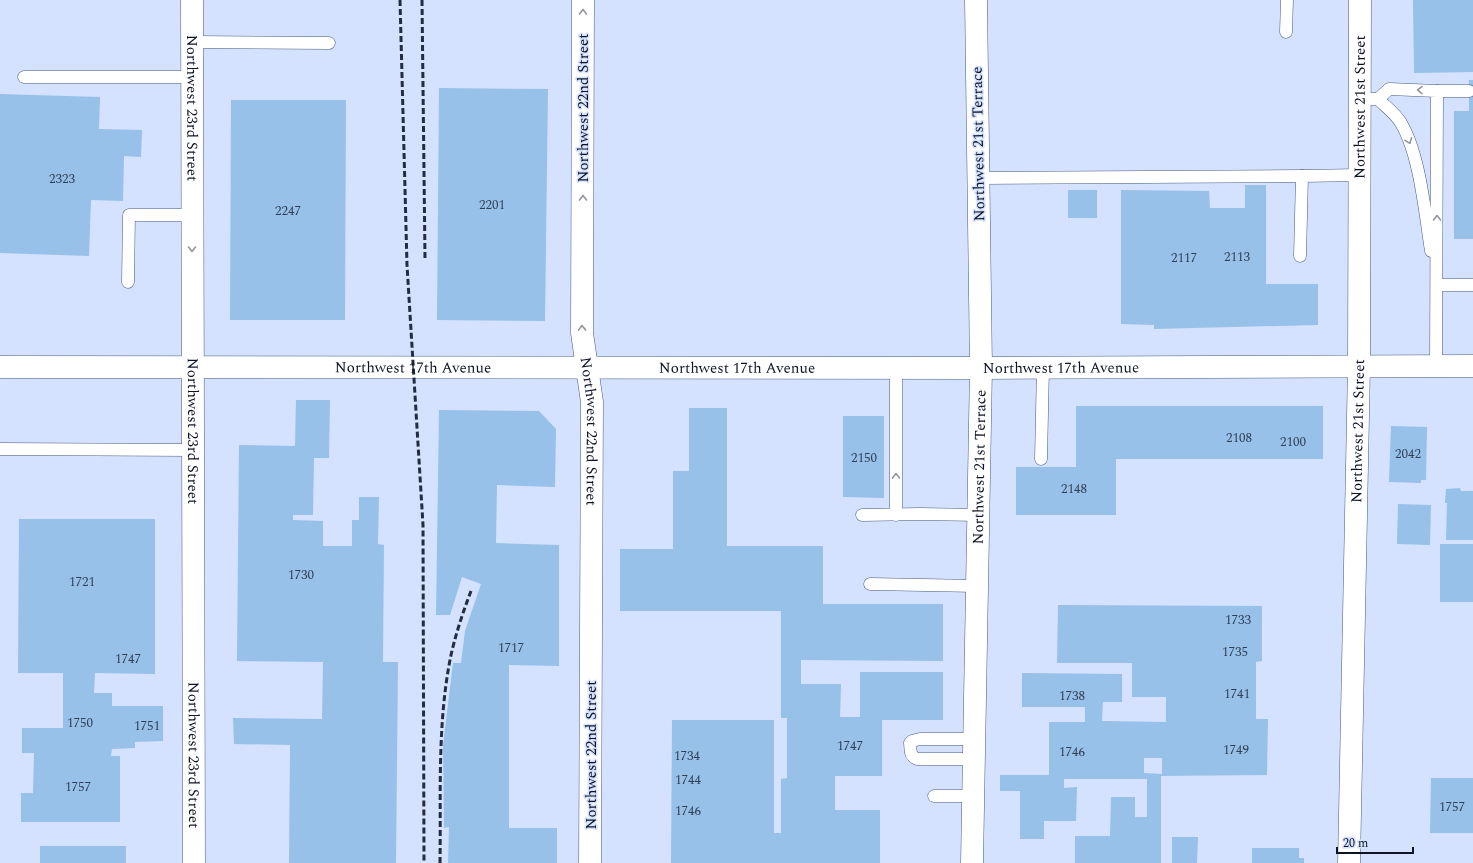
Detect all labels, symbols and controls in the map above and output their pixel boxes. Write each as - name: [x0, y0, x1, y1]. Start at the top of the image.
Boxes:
- one-way arrow: [579, 9, 587, 15]
- street label: Northwest 22nd Street: [572, 33, 595, 183]
- street label: Northwest 23rd Street: [180, 35, 203, 181]
- street label: Northwest 21st Street: [1349, 35, 1372, 179]
- street label: Northwest 21st Terrace: [966, 66, 991, 222]
- one-way arrow: [1417, 86, 1423, 95]
- one-way arrow: [1404, 137, 1412, 144]
- house number: 2323: [49, 169, 76, 189]
- house number: 2201: [479, 195, 505, 215]
- one-way arrow: [579, 195, 587, 201]
- house number: 2247: [275, 201, 301, 221]
- one-way arrow: [1433, 215, 1441, 221]
- one-way arrow: [188, 246, 196, 252]
- house number: 2113: [1224, 247, 1251, 267]
- house number: 2117: [1171, 248, 1197, 268]
- one-way arrow: [578, 325, 587, 331]
- street label: Northwest 17th Avenue: [335, 356, 491, 380]
- street label: Northwest 22nd Street: [574, 356, 603, 506]
- street label: Northwest 17th Avenue: [983, 356, 1139, 380]
- street label: Northwest 17th Avenue: [659, 357, 815, 380]
- street label: Northwest 23rd Street: [181, 358, 204, 504]
- street label: Northwest 21st Street: [1345, 359, 1371, 503]
- street label: Northwest 21st Terrace: [967, 389, 993, 545]
- house number: 2108: [1226, 428, 1252, 448]
- house number: 2100: [1280, 432, 1307, 452]
- house number: 2042: [1395, 444, 1421, 464]
- house number: 2150: [851, 448, 878, 468]
- one-way arrow: [892, 473, 900, 479]
- house number: 2148: [1061, 479, 1087, 499]
- house number: 1730: [288, 565, 315, 585]
- house number: 1721: [69, 572, 95, 592]
- house number: 1733: [1225, 610, 1252, 630]
- house number: 1717: [498, 638, 524, 658]
- house number: 1735: [1222, 642, 1248, 662]
- house number: 1747: [115, 649, 141, 669]
- street label: Northwest 22nd Street: [580, 680, 603, 830]
- street label: Northwest 23rd Street: [182, 682, 205, 828]
- house number: 1741: [1224, 684, 1250, 704]
- house number: 1738: [1059, 686, 1085, 706]
- house number: 1750: [67, 713, 94, 733]
- house number: 1751: [134, 716, 160, 736]
- house number: 1747: [837, 736, 863, 756]
- house number: 1749: [1223, 740, 1250, 760]
- house number: 1746: [1059, 742, 1086, 762]
- house number: 1734: [674, 746, 701, 766]
- house number: 1744: [675, 770, 702, 790]
- house number: 1757: [65, 777, 91, 797]
- house number: 1757: [1439, 797, 1465, 817]
- house number: 1746: [675, 801, 702, 821]
- scale bar: [1337, 829, 1413, 855]
- text: 20 m: [1343, 834, 1368, 853]

